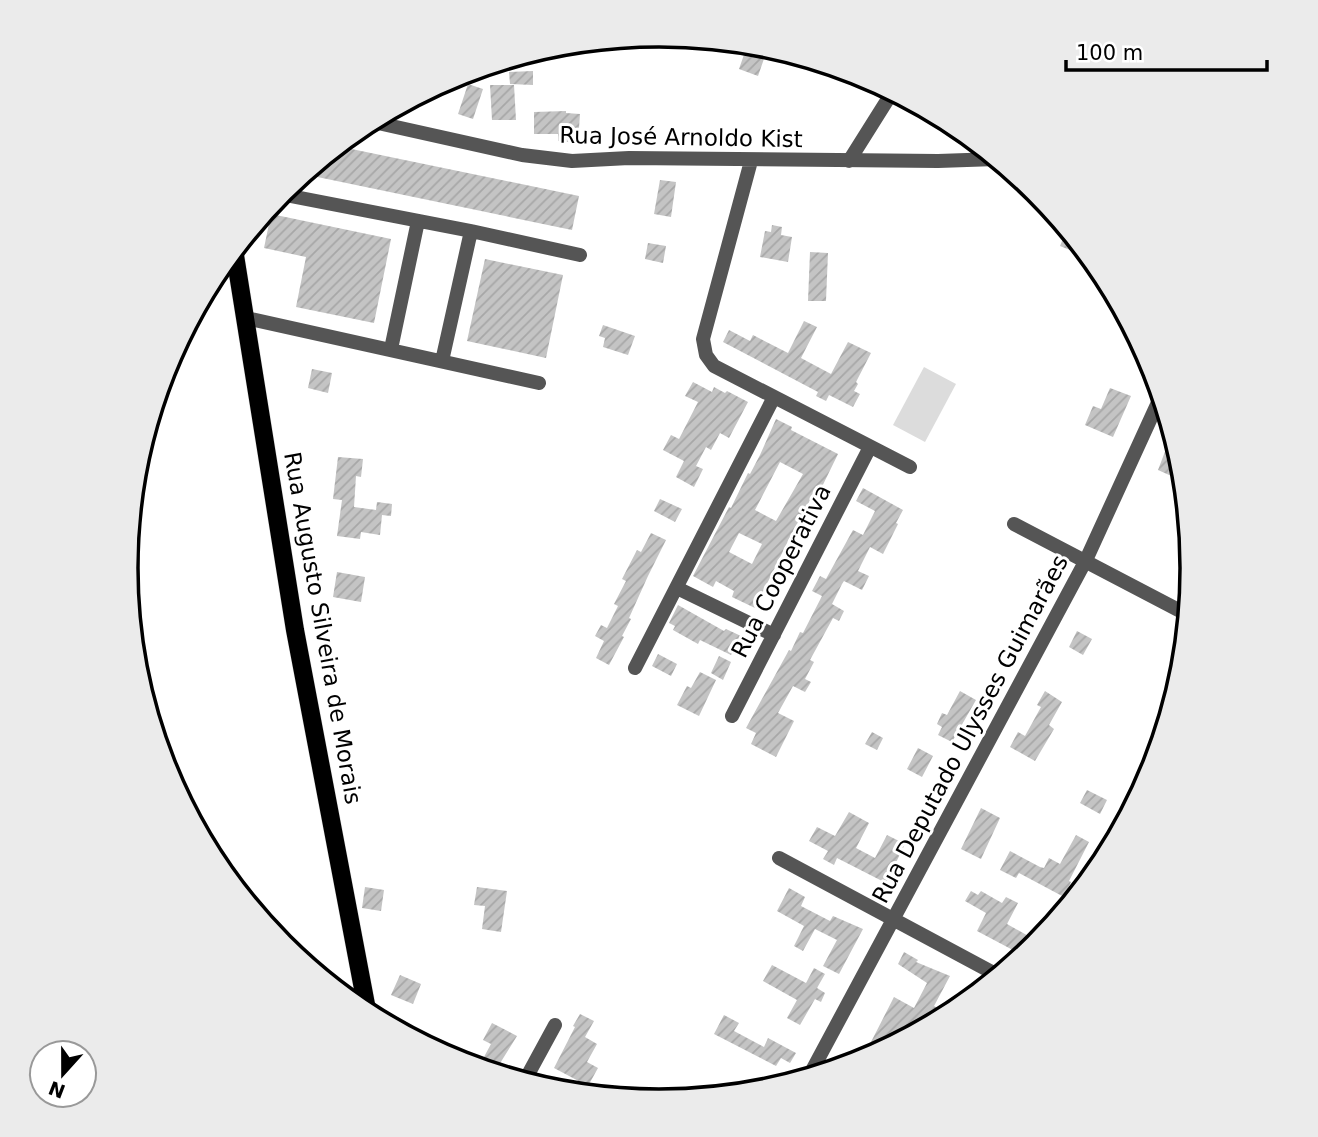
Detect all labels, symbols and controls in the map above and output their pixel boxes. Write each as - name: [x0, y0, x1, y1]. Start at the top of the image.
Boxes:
- scale bar: [1066, 28, 1267, 72]
- text: 100 m: [1076, 41, 1143, 65]
- street label: Rua José Arnoldo Kist: [559, 122, 803, 152]
- street label: Rua Augusto Silveira de Morais: [279, 450, 367, 806]
- street label: Rua Cooperativa: [726, 480, 836, 662]
- street label: Rua Deputado Ulysses Guimarães: [867, 551, 1073, 907]
- north arrow: [28, 1039, 98, 1109]
- text: N: [46, 1077, 68, 1103]

